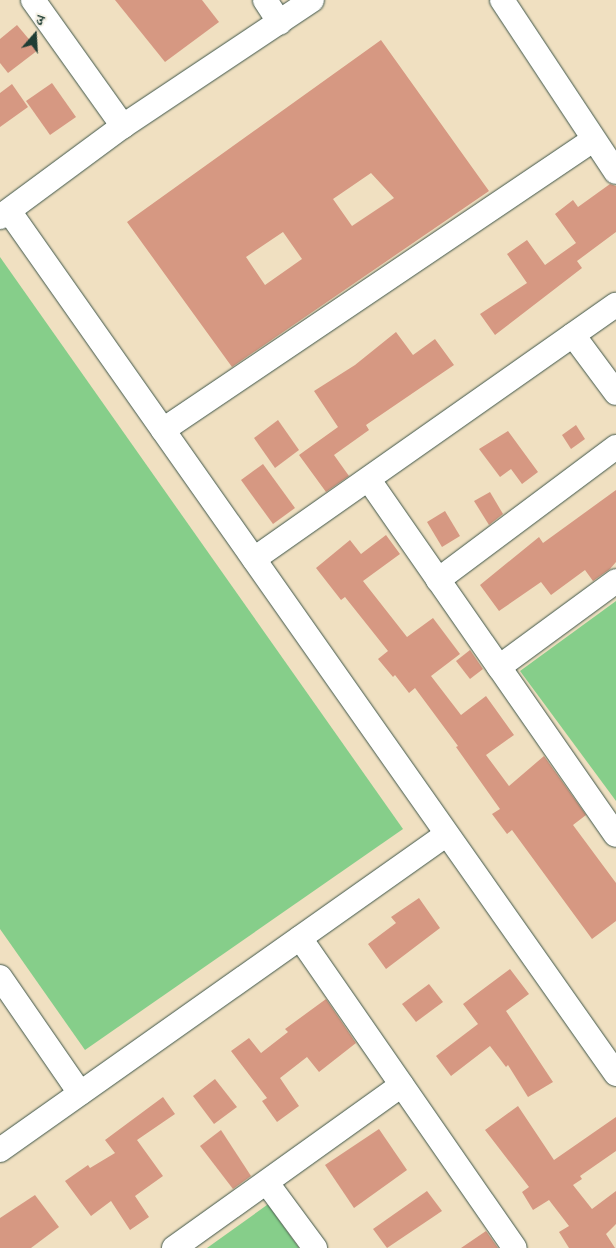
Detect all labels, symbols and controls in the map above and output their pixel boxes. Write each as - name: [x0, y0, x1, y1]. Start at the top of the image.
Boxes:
- north arrow: [10, 10, 60, 60]
- text: उ: [34, 10, 47, 30]

